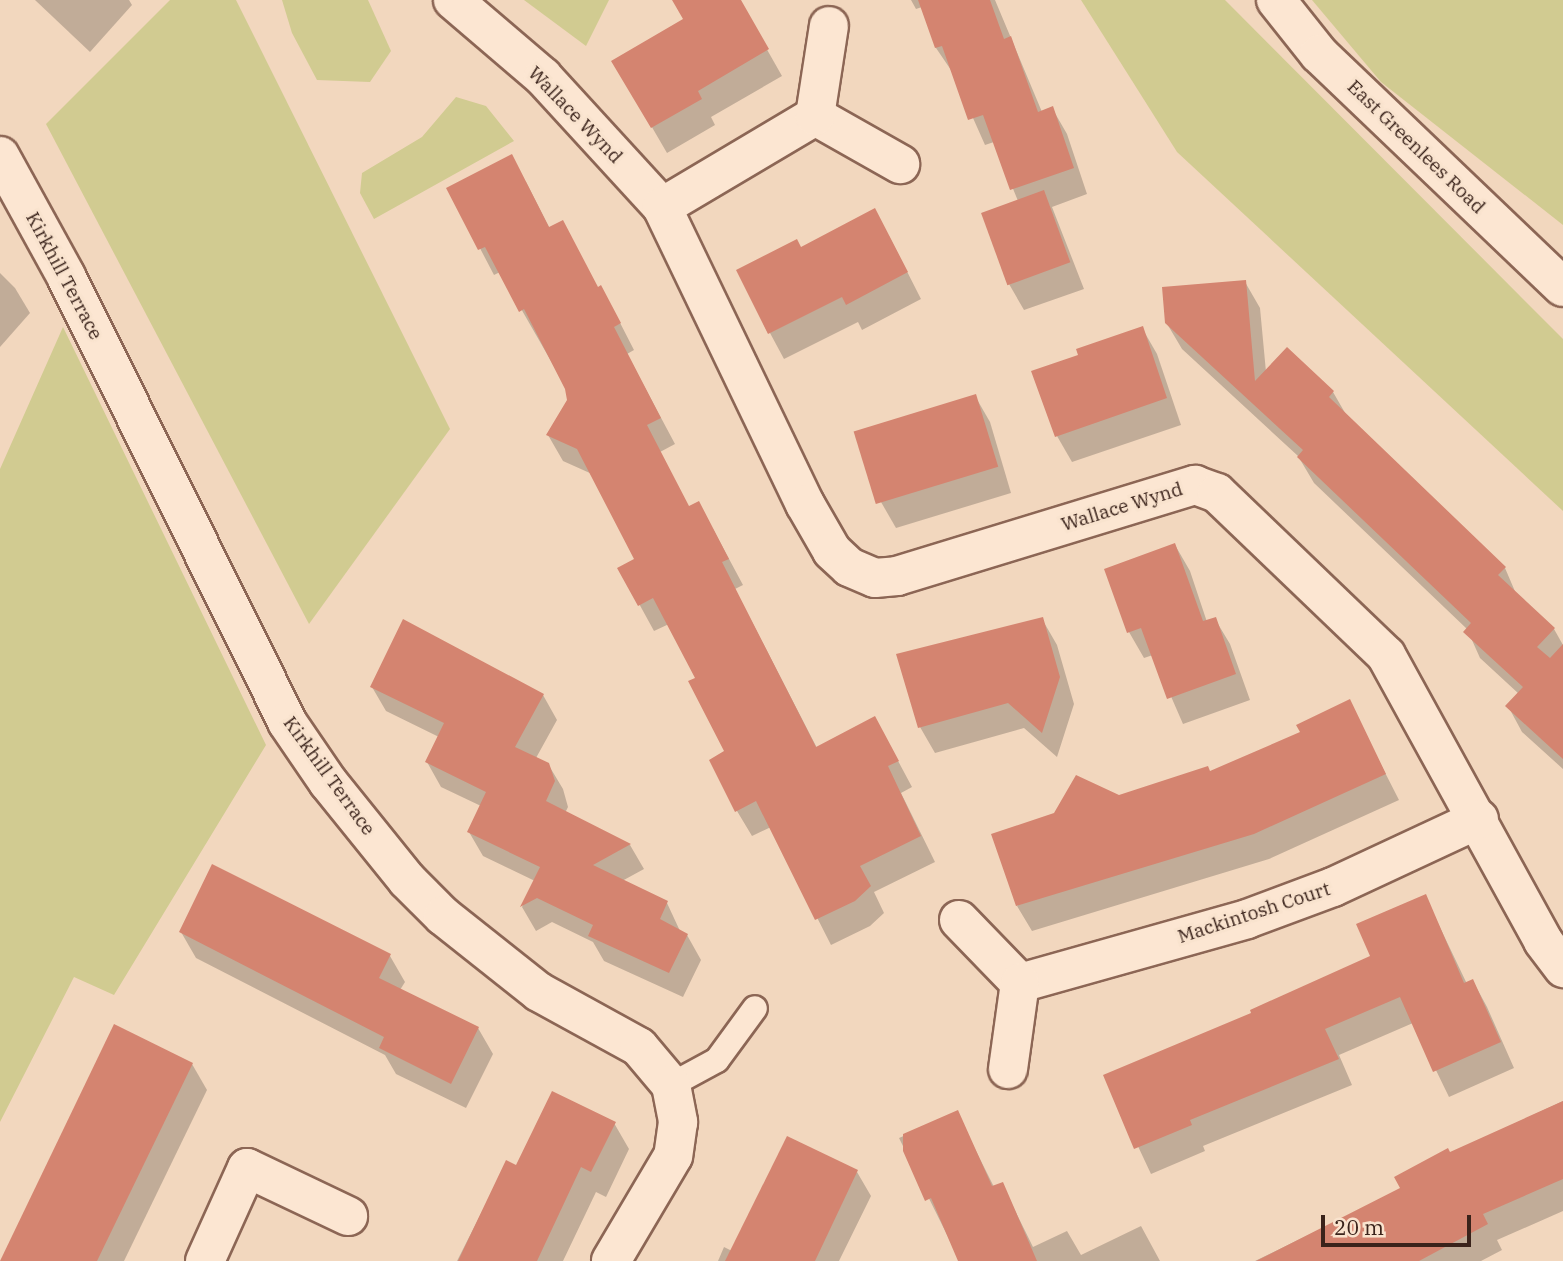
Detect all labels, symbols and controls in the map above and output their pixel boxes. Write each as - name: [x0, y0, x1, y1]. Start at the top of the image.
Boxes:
- street label: Wallace Wynd: [523, 62, 627, 168]
- street label: East Greenlees Road: [1342, 75, 1490, 219]
- street label: Kirkhill Terrace: [21, 208, 107, 344]
- street label: Wallace Wynd: [1059, 478, 1185, 536]
- street label: Kirkhill Terrace: [278, 712, 380, 840]
- street label: Mackintosh Court: [1175, 878, 1333, 948]
- scale bar: [1325, 1202, 1476, 1246]
- text: 20 m: [1334, 1213, 1384, 1241]

